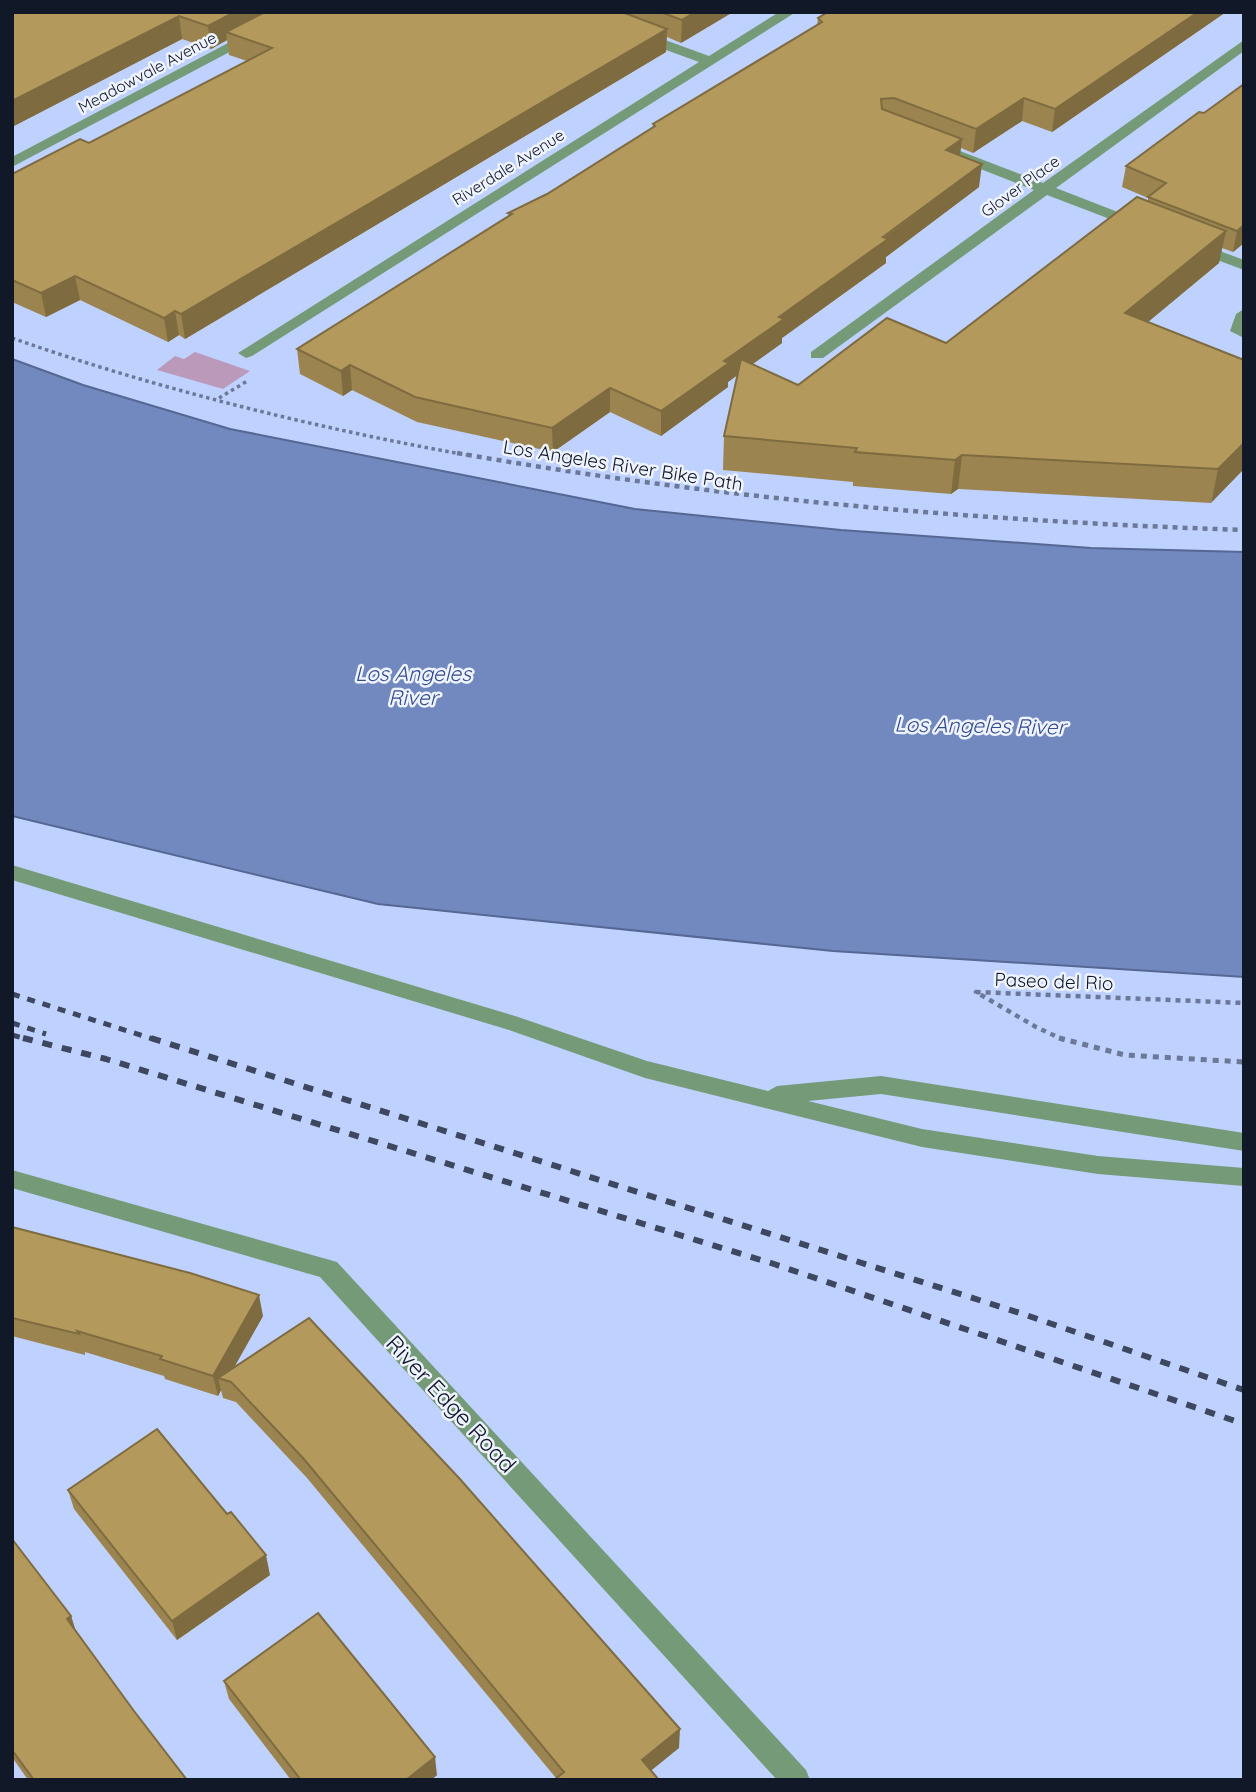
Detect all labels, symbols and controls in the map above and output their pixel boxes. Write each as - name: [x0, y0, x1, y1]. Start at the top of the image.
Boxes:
- street label: Meadowvale Avenue: [74, 27, 220, 117]
- street label: Riverdale Avenue: [448, 124, 568, 210]
- street label: Glover Place: [977, 151, 1063, 221]
- street label: Los Angeles River Bike Path: [501, 434, 745, 496]
- water label: Los Angeles River: [355, 660, 472, 710]
- water label: Los Angeles River: [894, 711, 1069, 740]
- street label: Paseo del Rio: [994, 967, 1114, 995]
- street label: River Edge Road: [380, 1329, 523, 1479]

